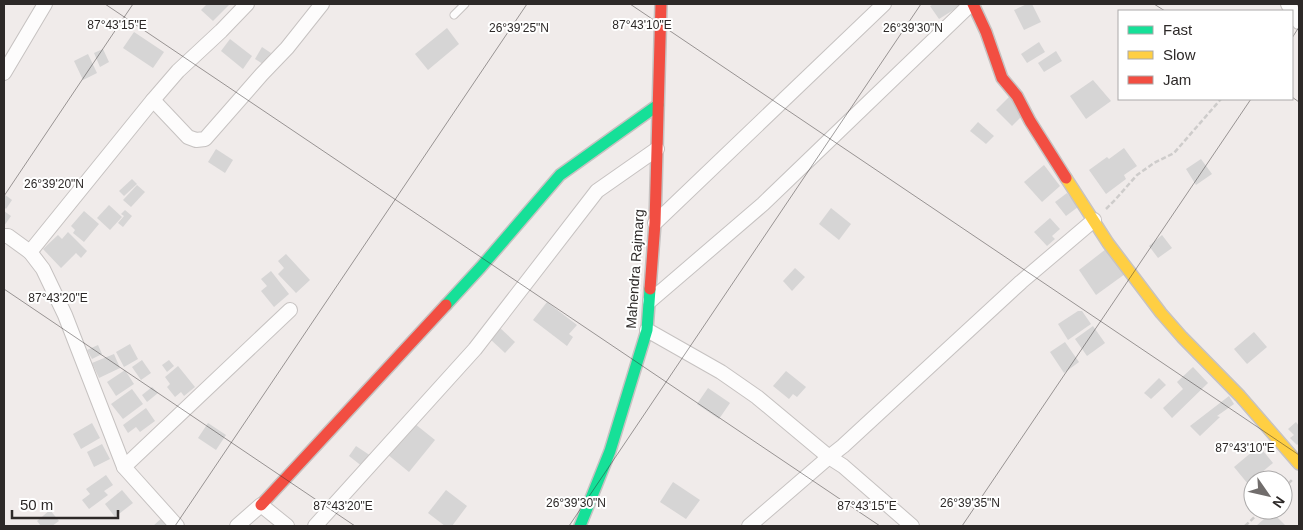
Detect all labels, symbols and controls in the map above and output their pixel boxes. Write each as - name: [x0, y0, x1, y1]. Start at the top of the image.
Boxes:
- legend: [1118, 10, 1293, 100]
- text: 87°43'15"E: [87, 18, 147, 32]
- text: 87°43'10"E: [612, 18, 672, 32]
- text: 26°39'25"N: [489, 21, 549, 35]
- text: 26°39'30"N: [883, 21, 943, 35]
- text: Fast: [1163, 21, 1193, 38]
- text: Slow: [1163, 46, 1196, 63]
- text: Jam: [1163, 71, 1191, 88]
- text: 26°39'20"N: [24, 177, 84, 191]
- street label: Mahendra Rajmarg: [623, 209, 647, 329]
- text: 87°43'20"E: [28, 291, 88, 305]
- text: 87°43'10"E: [1215, 441, 1275, 455]
- north arrow: [1243, 470, 1293, 520]
- scale bar: [12, 488, 119, 520]
- text: N: [1269, 494, 1288, 511]
- text: 50 m: [20, 496, 53, 513]
- text: 26°39'30"N: [546, 496, 606, 510]
- text: 26°39'35"N: [940, 496, 1000, 510]
- text: 87°43'20"E: [313, 499, 373, 513]
- text: 87°43'15"E: [837, 499, 897, 513]

